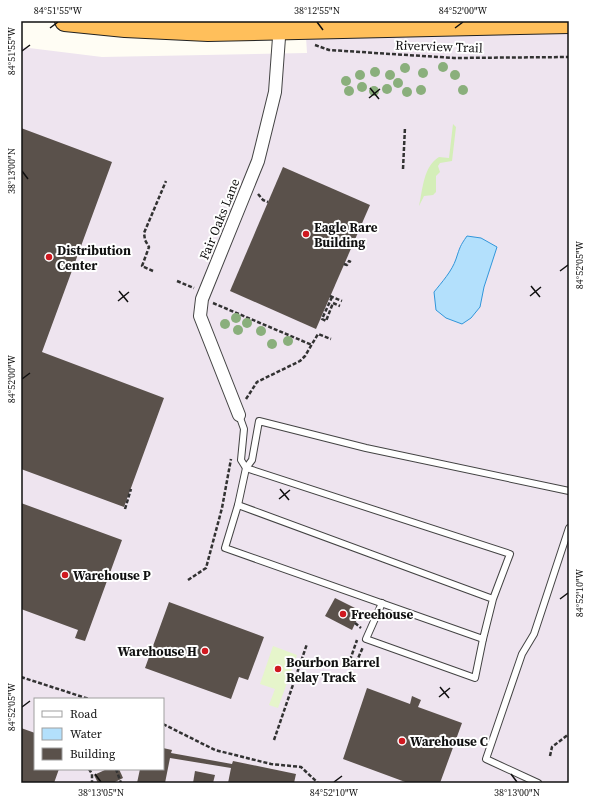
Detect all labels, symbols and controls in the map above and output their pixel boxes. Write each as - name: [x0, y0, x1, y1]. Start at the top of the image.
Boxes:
- text: 84°51'55"W: [34, 4, 83, 17]
- text: 38°12'55"N: [294, 4, 340, 17]
- text: 84°52'00"W: [439, 4, 488, 17]
- text: 84°51'55"W: [5, 26, 18, 75]
- street label: Riverview Trail: [395, 36, 483, 57]
- text: 38°13'00"N: [5, 148, 18, 194]
- street label: Fair Oaks Lane: [195, 176, 244, 262]
- place label: Eagle Rare Building: [314, 219, 378, 251]
- marker: Eagle Rare Building: [301, 229, 311, 239]
- text: 84°52'05"W: [573, 240, 586, 289]
- place label: Distribution Center: [57, 242, 131, 274]
- marker: Distribution Center: [44, 252, 54, 262]
- text: 84°52'00"W: [5, 354, 18, 403]
- place label: Warehouse P: [73, 567, 151, 584]
- text: 84°52'10"W: [573, 568, 586, 617]
- marker: Warehouse P: [60, 570, 70, 580]
- place label: Freehouse: [351, 606, 413, 623]
- marker: Freehouse: [338, 609, 348, 619]
- place label: Warehouse H: [117, 643, 197, 660]
- marker: Warehouse H: [200, 646, 210, 656]
- place label: Bourbon Barrel Relay Track: [286, 654, 380, 686]
- marker: Bourbon Barrel Relay Track: [273, 664, 283, 674]
- text: 84°52'05"W: [5, 682, 18, 731]
- legend: [34, 698, 164, 770]
- text: Road: [70, 706, 97, 722]
- text: Water: [70, 726, 102, 742]
- place label: Warehouse C: [410, 733, 488, 750]
- marker: Warehouse C: [397, 736, 407, 746]
- text: Building: [70, 746, 115, 762]
- text: 38°13'05"N: [78, 786, 124, 799]
- text: 84°52'10"W: [310, 786, 359, 799]
- text: 38°13'00"N: [494, 786, 540, 799]

